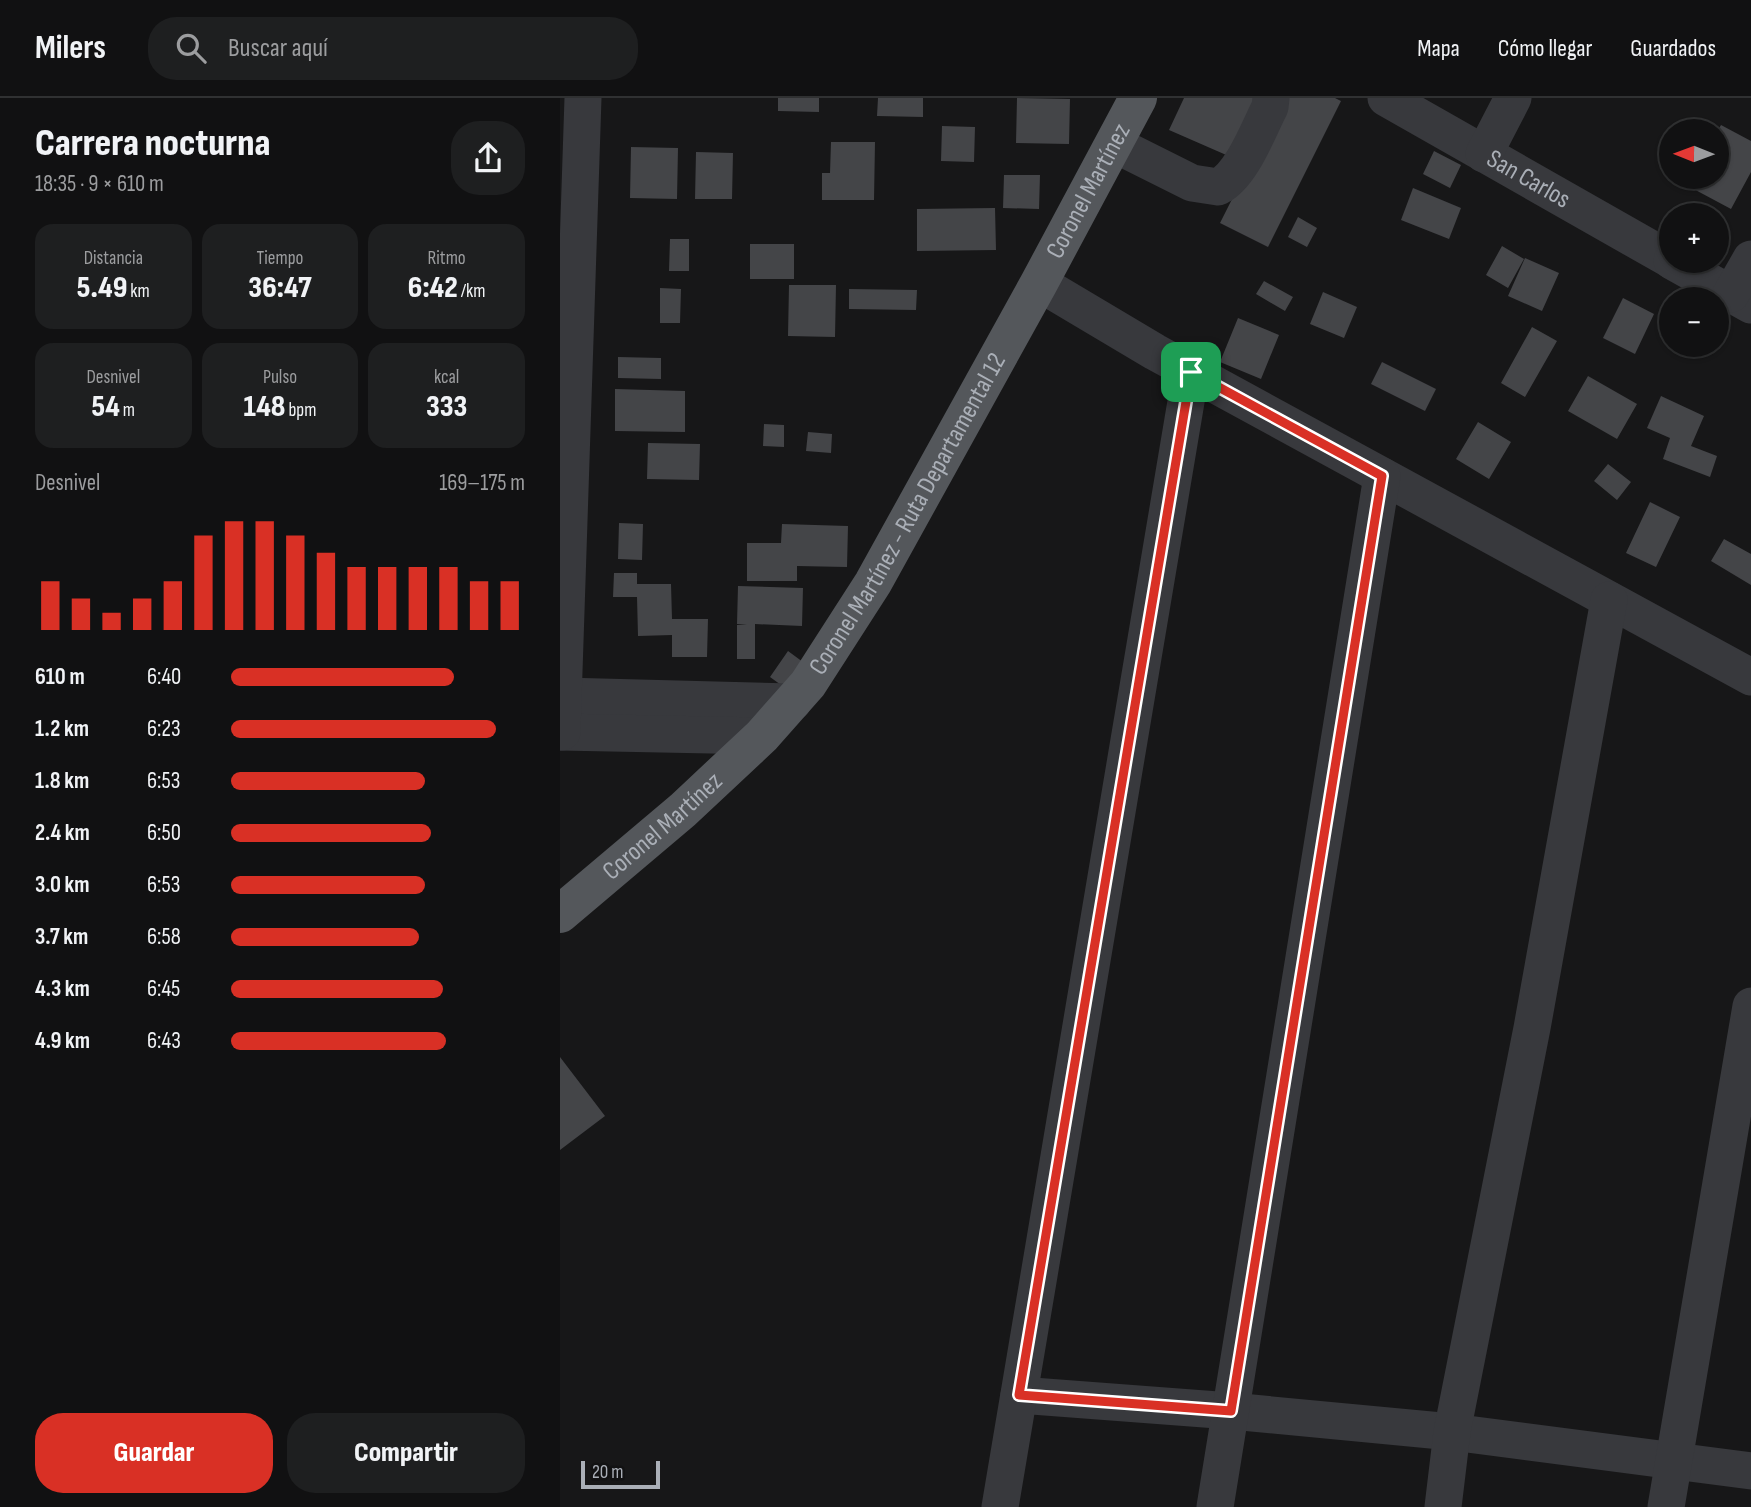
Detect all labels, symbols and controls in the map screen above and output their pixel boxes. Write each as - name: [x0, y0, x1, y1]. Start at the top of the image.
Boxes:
- search box: [148, 17, 638, 80]
- text: Milers: [35, 28, 106, 68]
- icon: search: [172, 29, 210, 67]
- text: Buscar aquí: [228, 33, 328, 64]
- text: Mapa: [1417, 34, 1460, 63]
- text: Cómo llegar: [1498, 34, 1592, 63]
- text: Guardados: [1630, 34, 1716, 63]
- street label: Coronel Martínez: [1039, 118, 1137, 264]
- north arrow: [1659, 119, 1729, 189]
- map controls: [1659, 119, 1729, 357]
- text: Carrera nocturna: [35, 121, 270, 166]
- button: share: [451, 121, 525, 195]
- street label: San Carlos: [1481, 143, 1576, 215]
- text: 18:35 · 9 × 610 m: [35, 170, 164, 198]
- button: +: [1659, 203, 1729, 273]
- text: Distancia: [84, 247, 143, 270]
- text: Tiempo: [257, 247, 303, 270]
- text: Ritmo: [428, 247, 466, 270]
- text: 5.49: [77, 270, 127, 306]
- text: 36:47: [248, 270, 312, 306]
- text: 6:42: [408, 270, 458, 306]
- text: km: [127, 280, 150, 303]
- text: /km: [458, 280, 485, 303]
- button: −: [1659, 287, 1729, 357]
- pin: [1161, 342, 1221, 402]
- street label: Coronel Martínez - Ruta Departamental 12: [803, 348, 1013, 681]
- icon: arrive: [1172, 353, 1210, 391]
- text: Desnivel: [86, 366, 140, 389]
- text: Pulso: [263, 366, 297, 389]
- text: kcal: [434, 366, 459, 389]
- text: 54: [92, 389, 120, 425]
- text: 148: [244, 389, 285, 425]
- text: 333: [426, 389, 467, 425]
- text: m: [120, 399, 135, 422]
- text: bpm: [285, 399, 316, 422]
- text: Desnivel: [35, 469, 100, 497]
- text: 169–175 m: [439, 469, 525, 497]
- text: 610 m: [35, 663, 85, 691]
- text: 6:40: [147, 663, 181, 691]
- text: 1.2 km: [35, 715, 89, 743]
- text: 6:23: [147, 715, 181, 743]
- street label: Coronel Martínez: [596, 766, 729, 887]
- text: 1.8 km: [35, 767, 89, 795]
- text: 6:53: [147, 767, 180, 795]
- text: 2.4 km: [35, 819, 90, 847]
- text: 6:50: [147, 819, 181, 847]
- text: 3.0 km: [35, 871, 90, 899]
- text: 6:53: [147, 871, 180, 899]
- text: 3.7 km: [35, 923, 88, 951]
- text: 6:58: [147, 923, 181, 951]
- text: 4.3 km: [35, 975, 90, 1003]
- text: 6:45: [147, 975, 180, 1003]
- text: 4.9 km: [35, 1027, 90, 1055]
- text: 6:43: [147, 1027, 181, 1055]
- button: Guardar: [35, 1413, 273, 1493]
- button: Compartir: [287, 1413, 525, 1493]
- scale bar: [581, 1458, 660, 1490]
- text: 20 m: [592, 1461, 624, 1484]

